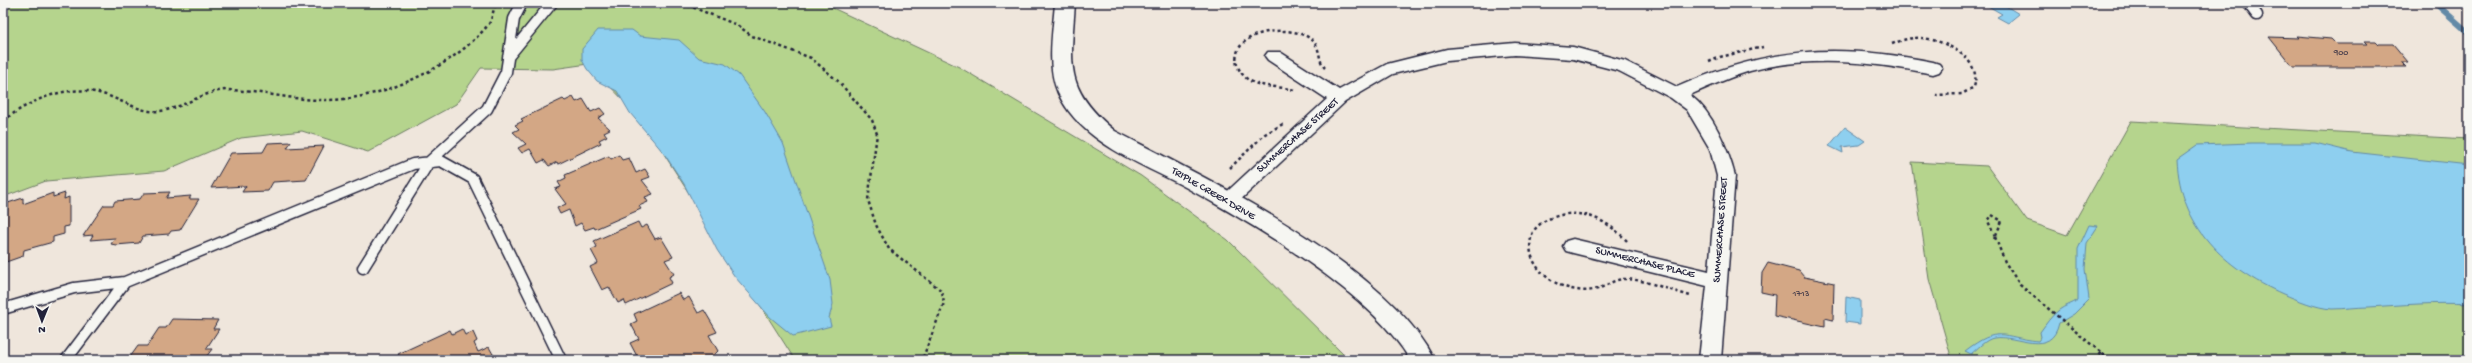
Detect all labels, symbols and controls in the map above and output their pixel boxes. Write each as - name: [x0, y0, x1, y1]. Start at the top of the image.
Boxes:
- house number: 900: [2333, 48, 2348, 59]
- street label: SUMMERCHASE STREET: [1255, 96, 1342, 176]
- street label: TRIPLE CREEK DRIVE: [1168, 165, 1258, 223]
- street label: SUMMERCHASE STREET: [1711, 176, 1731, 283]
- street label: SUMMERCHASE PLACE: [1594, 245, 1697, 281]
- house number: 1713: [1792, 289, 1810, 300]
- north arrow: [22, 301, 62, 341]
- text: N: [38, 323, 46, 335]

